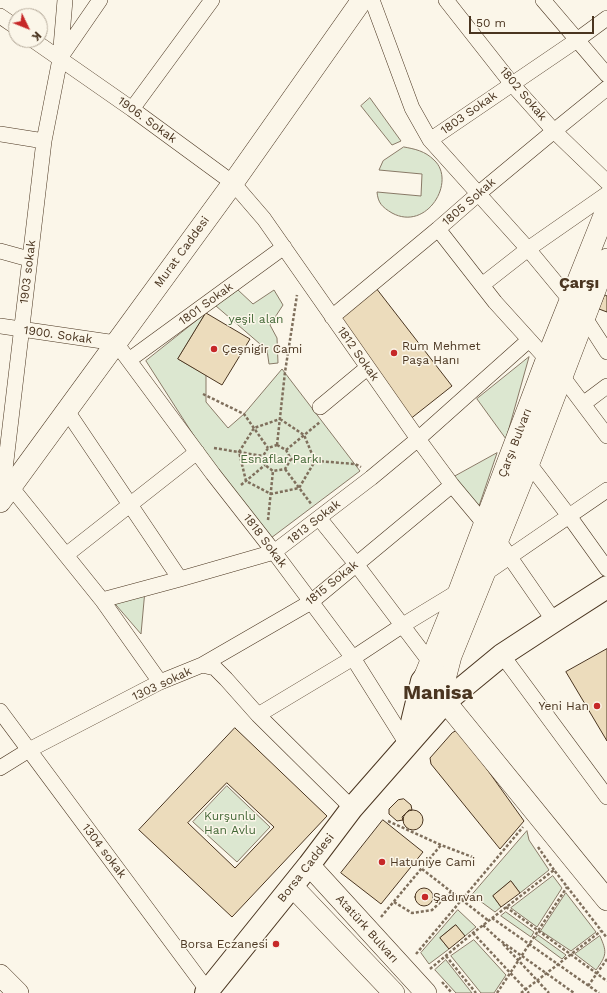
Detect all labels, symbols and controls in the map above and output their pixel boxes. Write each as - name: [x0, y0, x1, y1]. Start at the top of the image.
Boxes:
- north arrow: [8, 8, 48, 48]
- scale bar: [471, 8, 596, 34]
- text: 50 m: [476, 16, 506, 30]
- text: K: [29, 29, 44, 43]
- street label: 1802 Sokak: [496, 64, 550, 124]
- street label: 1803 Sokak: [438, 88, 500, 138]
- street label: 1906. Sokak: [115, 94, 179, 146]
- street label: 1805 Sokak: [439, 175, 499, 229]
- street label: Murat Caddesi: [151, 214, 213, 290]
- street label: 1903 sokak: [17, 239, 39, 305]
- district label: Çarşı: [559, 273, 599, 293]
- street label: 1801 Sokak: [176, 280, 236, 328]
- park label: yeşil alan: [228, 312, 284, 326]
- street label: 1900. Sokak: [23, 323, 93, 347]
- street label: 1812 Sokak: [334, 324, 382, 384]
- place label: Rum Mehmet Paşa Hanı: [402, 339, 480, 367]
- place label: Çeşnigir Cami: [222, 342, 302, 356]
- marker: Çeşnigir Cami: [209, 344, 219, 354]
- marker: Rum Mehmet Paşa Hanı: [389, 348, 399, 358]
- street label: Çarşı Bulvarı: [495, 406, 535, 480]
- park label: Esnaflar Parkı: [240, 452, 322, 466]
- street label: 1813 Sokak: [285, 497, 343, 547]
- street label: 1818 Sokak: [240, 511, 290, 571]
- street label: 1815 Sokak: [303, 558, 361, 608]
- street label: 1303 sokak: [130, 664, 194, 704]
- district label: Manisa: [403, 681, 473, 705]
- place label: Yeni Han: [538, 699, 589, 713]
- marker: Yeni Han: [592, 701, 602, 711]
- park label: Kurşunlu Han Avlu: [204, 809, 256, 837]
- street label: 1304 sokak: [79, 821, 129, 881]
- street label: Borsa Caddesi: [275, 831, 337, 905]
- place label: Hatuniye Cami: [390, 855, 475, 869]
- marker: Hatuniye Cami: [377, 857, 387, 867]
- place label: Şadırvan: [433, 890, 483, 904]
- street label: Atatürk Bulvarı: [333, 892, 401, 966]
- marker: Şadırvan: [420, 892, 430, 902]
- place label: Borsa Eczanesi: [180, 937, 268, 951]
- marker: Borsa Eczanesi: [271, 939, 281, 949]

